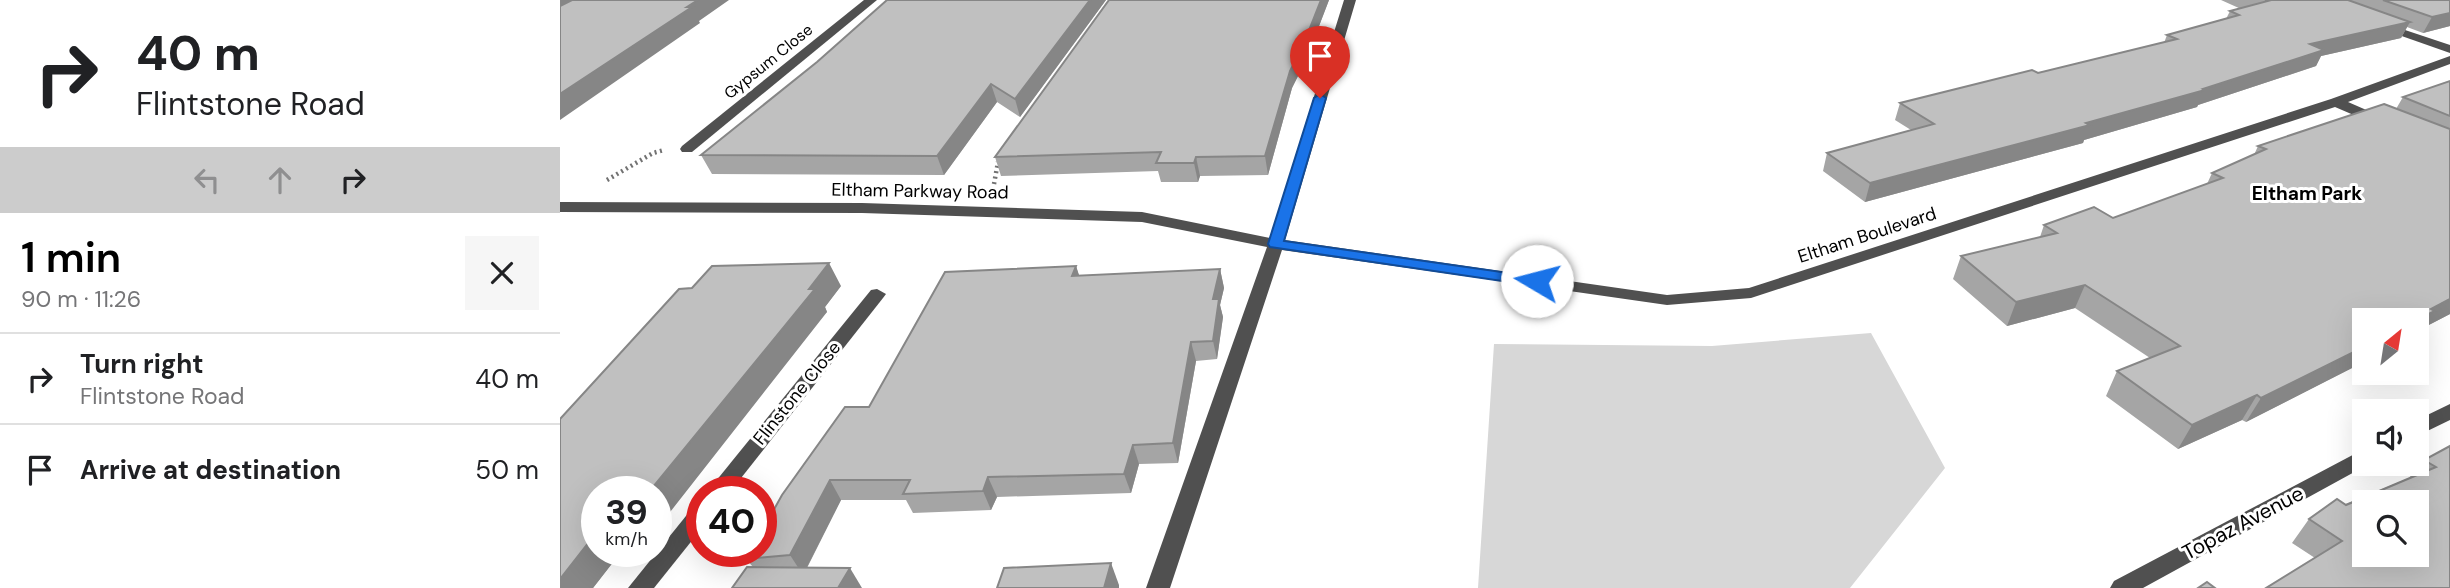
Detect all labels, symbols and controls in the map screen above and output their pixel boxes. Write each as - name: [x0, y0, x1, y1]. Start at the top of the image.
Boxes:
- street label: Gypsum Close: [720, 19, 817, 104]
- text: 40 m: [136, 21, 260, 85]
- pin: [1290, 26, 1350, 98]
- icon: right: [21, 28, 112, 119]
- icon: arrive: [1301, 37, 1339, 75]
- text: Flintstone Road: [136, 83, 365, 125]
- icon: left: [188, 161, 226, 199]
- icon: ahead: [261, 161, 299, 199]
- icon: right: [334, 161, 372, 199]
- street label: Eltham Parkway Road: [831, 177, 1009, 205]
- district label: Eltham Park: [2252, 181, 2362, 206]
- street label: Eltham Boulevard: [1795, 201, 1939, 269]
- text: 1 min: [21, 230, 121, 285]
- button: close: [465, 236, 539, 310]
- position arrow: [1500, 244, 1574, 318]
- text: 90 m · 11:26: [21, 284, 141, 314]
- north arrow: [2352, 308, 2429, 385]
- map controls: [2352, 308, 2429, 567]
- street label: Flinstone Close: [748, 336, 846, 450]
- text: Turn right: [80, 347, 204, 381]
- icon: right: [21, 360, 59, 398]
- text: 40 m: [475, 362, 539, 396]
- text: Flintstone Road: [80, 381, 244, 411]
- button: sound: [2352, 399, 2429, 476]
- icon: arrive: [21, 451, 59, 489]
- text: Arrive at destination: [80, 453, 341, 487]
- text: 50 m: [475, 453, 539, 487]
- speed limit sign: 40: [686, 476, 777, 567]
- street label: Topaz Avenue: [2177, 479, 2309, 567]
- text: 39: [605, 489, 648, 535]
- button: search: [2352, 490, 2429, 567]
- text: km/h: [605, 527, 648, 551]

